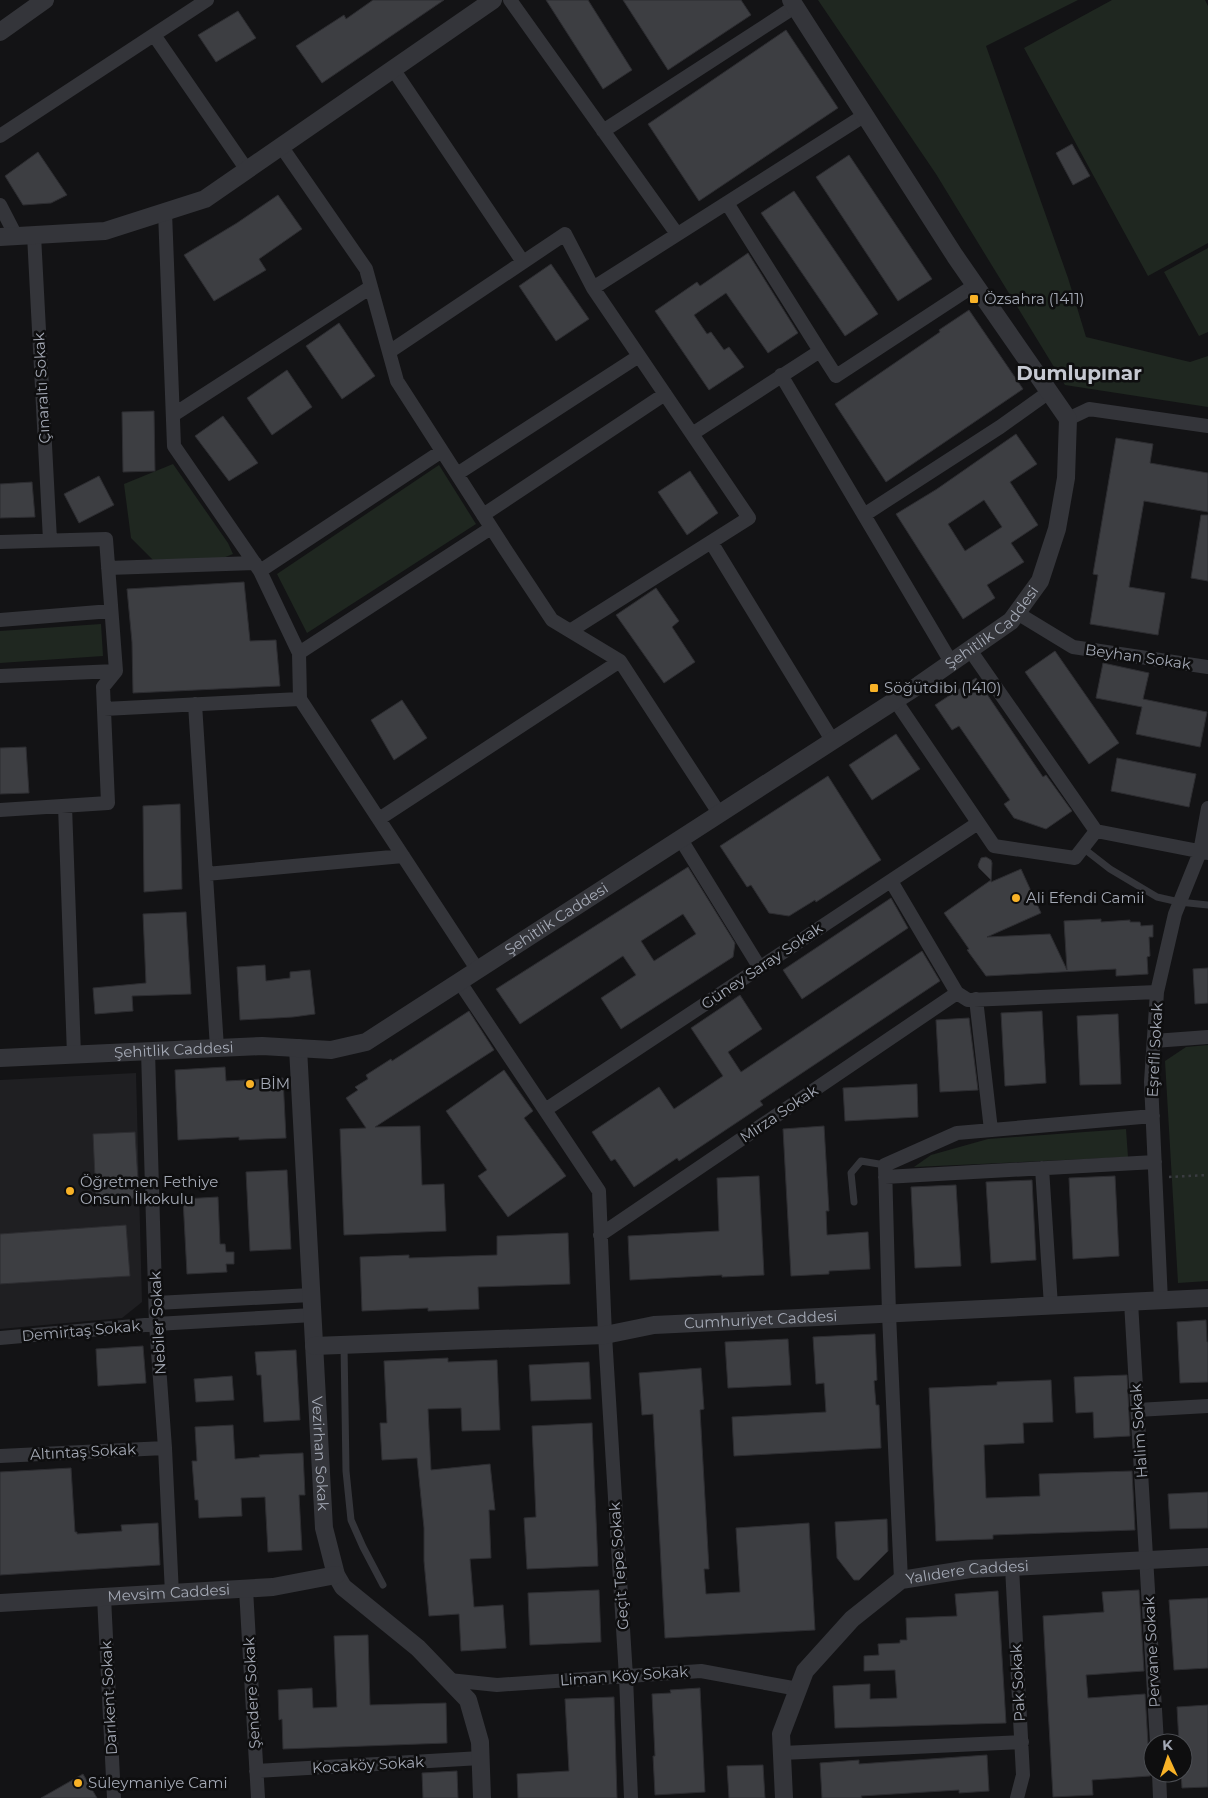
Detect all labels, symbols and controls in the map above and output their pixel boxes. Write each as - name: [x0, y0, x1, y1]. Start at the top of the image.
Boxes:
- place label: Özsahra (1411): [984, 289, 1085, 308]
- marker: Özsahra (1411): [968, 293, 980, 305]
- street label: Çınaraltı Sokak: [29, 332, 54, 444]
- district label: Dumlupınar: [1016, 361, 1142, 385]
- street label: Şehitlik Caddesi: [941, 582, 1042, 673]
- street label: Beyhan Sokak: [1084, 640, 1192, 673]
- place label: Söğütdibi (1410): [884, 678, 1001, 697]
- marker: Söğütdibi (1410): [868, 682, 880, 694]
- street label: Şehitlik Caddesi: [501, 878, 612, 959]
- place label: Ali Efendi Camii: [1026, 888, 1144, 907]
- marker: Ali Efendi Camii: [1010, 892, 1022, 904]
- street label: Güney Saray Sokak: [697, 918, 826, 1013]
- street label: Eşrefli Sokak: [1143, 1002, 1166, 1098]
- street label: Şehitlik Caddesi: [114, 1037, 234, 1062]
- place label: BİM: [260, 1074, 290, 1093]
- marker: BİM: [244, 1078, 256, 1090]
- street label: Mirza Sokak: [736, 1081, 821, 1147]
- place label: Öğretmen Fethiye Onsun İlkokulu: [80, 1172, 218, 1208]
- marker: Öğretmen Fethiye Onsun İlkokulu: [64, 1185, 76, 1197]
- street label: Nebiler Sokak: [145, 1271, 170, 1375]
- street label: Cumhuriyet Caddesi: [683, 1306, 838, 1333]
- street label: Demirtaş Sokak: [21, 1316, 141, 1345]
- street label: Halim Sokak: [1126, 1383, 1151, 1479]
- street label: Vezirhan Sokak: [308, 1396, 333, 1511]
- street label: Altıntaş Sokak: [30, 1439, 136, 1464]
- street label: Geçit Tepe Sokak: [605, 1501, 632, 1631]
- street label: Yalıdere Caddesi: [904, 1556, 1029, 1588]
- street label: Mevsim Caddesi: [107, 1580, 230, 1606]
- street label: Pervane Sokak: [1139, 1596, 1164, 1708]
- street label: Şendere Sokak: [239, 1637, 264, 1749]
- street label: Darıkent Sokak: [96, 1640, 121, 1756]
- street label: Pak Sokak: [1006, 1644, 1029, 1722]
- street label: Liman Köy Sokak: [559, 1662, 689, 1689]
- north arrow: [1143, 1733, 1193, 1783]
- text: K: [1162, 1736, 1174, 1754]
- street label: Kocaköy Sokak: [311, 1752, 425, 1777]
- place label: Süleymaniye Cami: [88, 1773, 228, 1792]
- marker: Süleymaniye Cami: [72, 1777, 84, 1789]

